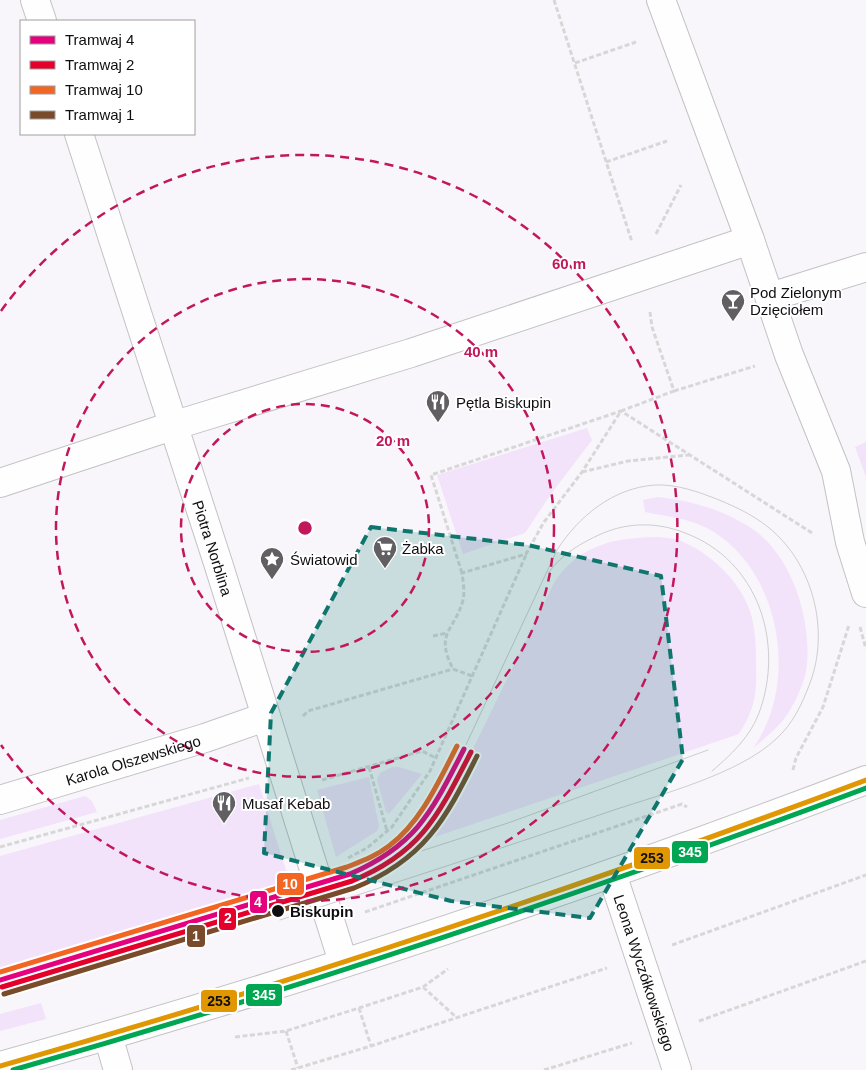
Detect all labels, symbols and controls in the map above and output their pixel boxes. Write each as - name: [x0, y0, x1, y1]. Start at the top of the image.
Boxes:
- legend: [20, 20, 195, 135]
- text: Tramwaj 4: [65, 31, 134, 48]
- text: Tramwaj 2: [65, 56, 134, 73]
- text: Tramwaj 10: [65, 81, 143, 98]
- text: Tramwaj 1: [65, 106, 134, 123]
- text: 60 m: [552, 255, 586, 272]
- place label: Pod Zielonym Dzięciołem: [750, 284, 842, 318]
- bar icon: Pod Zielonym Dzięciołem: [720, 288, 746, 322]
- text: 40 m: [464, 343, 498, 360]
- restaurant icon: Pętla Biskupin: [425, 389, 451, 423]
- place label: Pętla Biskupin: [456, 394, 551, 411]
- text: 20 m: [376, 432, 410, 449]
- street label: Piotra Norblina: [190, 498, 236, 598]
- centre of rings: [296, 519, 314, 537]
- supermarket icon: Żabka: [372, 535, 398, 569]
- place label: Żabka: [402, 540, 444, 557]
- place icon: Światowid: [259, 546, 285, 580]
- place label: Światowid: [290, 551, 358, 568]
- street label: Karola Olszewskiego: [64, 731, 203, 788]
- restaurant icon: Musaf Kebab: [211, 790, 237, 824]
- place label: Musaf Kebab: [242, 795, 330, 812]
- line badge: 345: [671, 840, 709, 864]
- text: 345: [678, 844, 702, 860]
- line badge: 253: [633, 846, 671, 870]
- text: 253: [640, 850, 664, 866]
- line badge: 10: [276, 872, 305, 896]
- text: 10: [282, 876, 298, 892]
- line badge: 4: [249, 890, 268, 914]
- street label: Leona Wyczółkowskiego: [611, 892, 679, 1053]
- text: 4: [254, 894, 262, 910]
- marker: Biskupin: [270, 903, 286, 919]
- place label: Biskupin: [290, 903, 353, 920]
- line badge: 2: [218, 907, 237, 931]
- text: 2: [224, 910, 232, 926]
- line badge: 1: [186, 924, 206, 948]
- text: 1: [192, 928, 200, 944]
- line badge: 345: [245, 983, 283, 1007]
- text: 345: [252, 987, 276, 1003]
- line badge: 253: [200, 989, 238, 1013]
- text: 253: [207, 993, 231, 1009]

